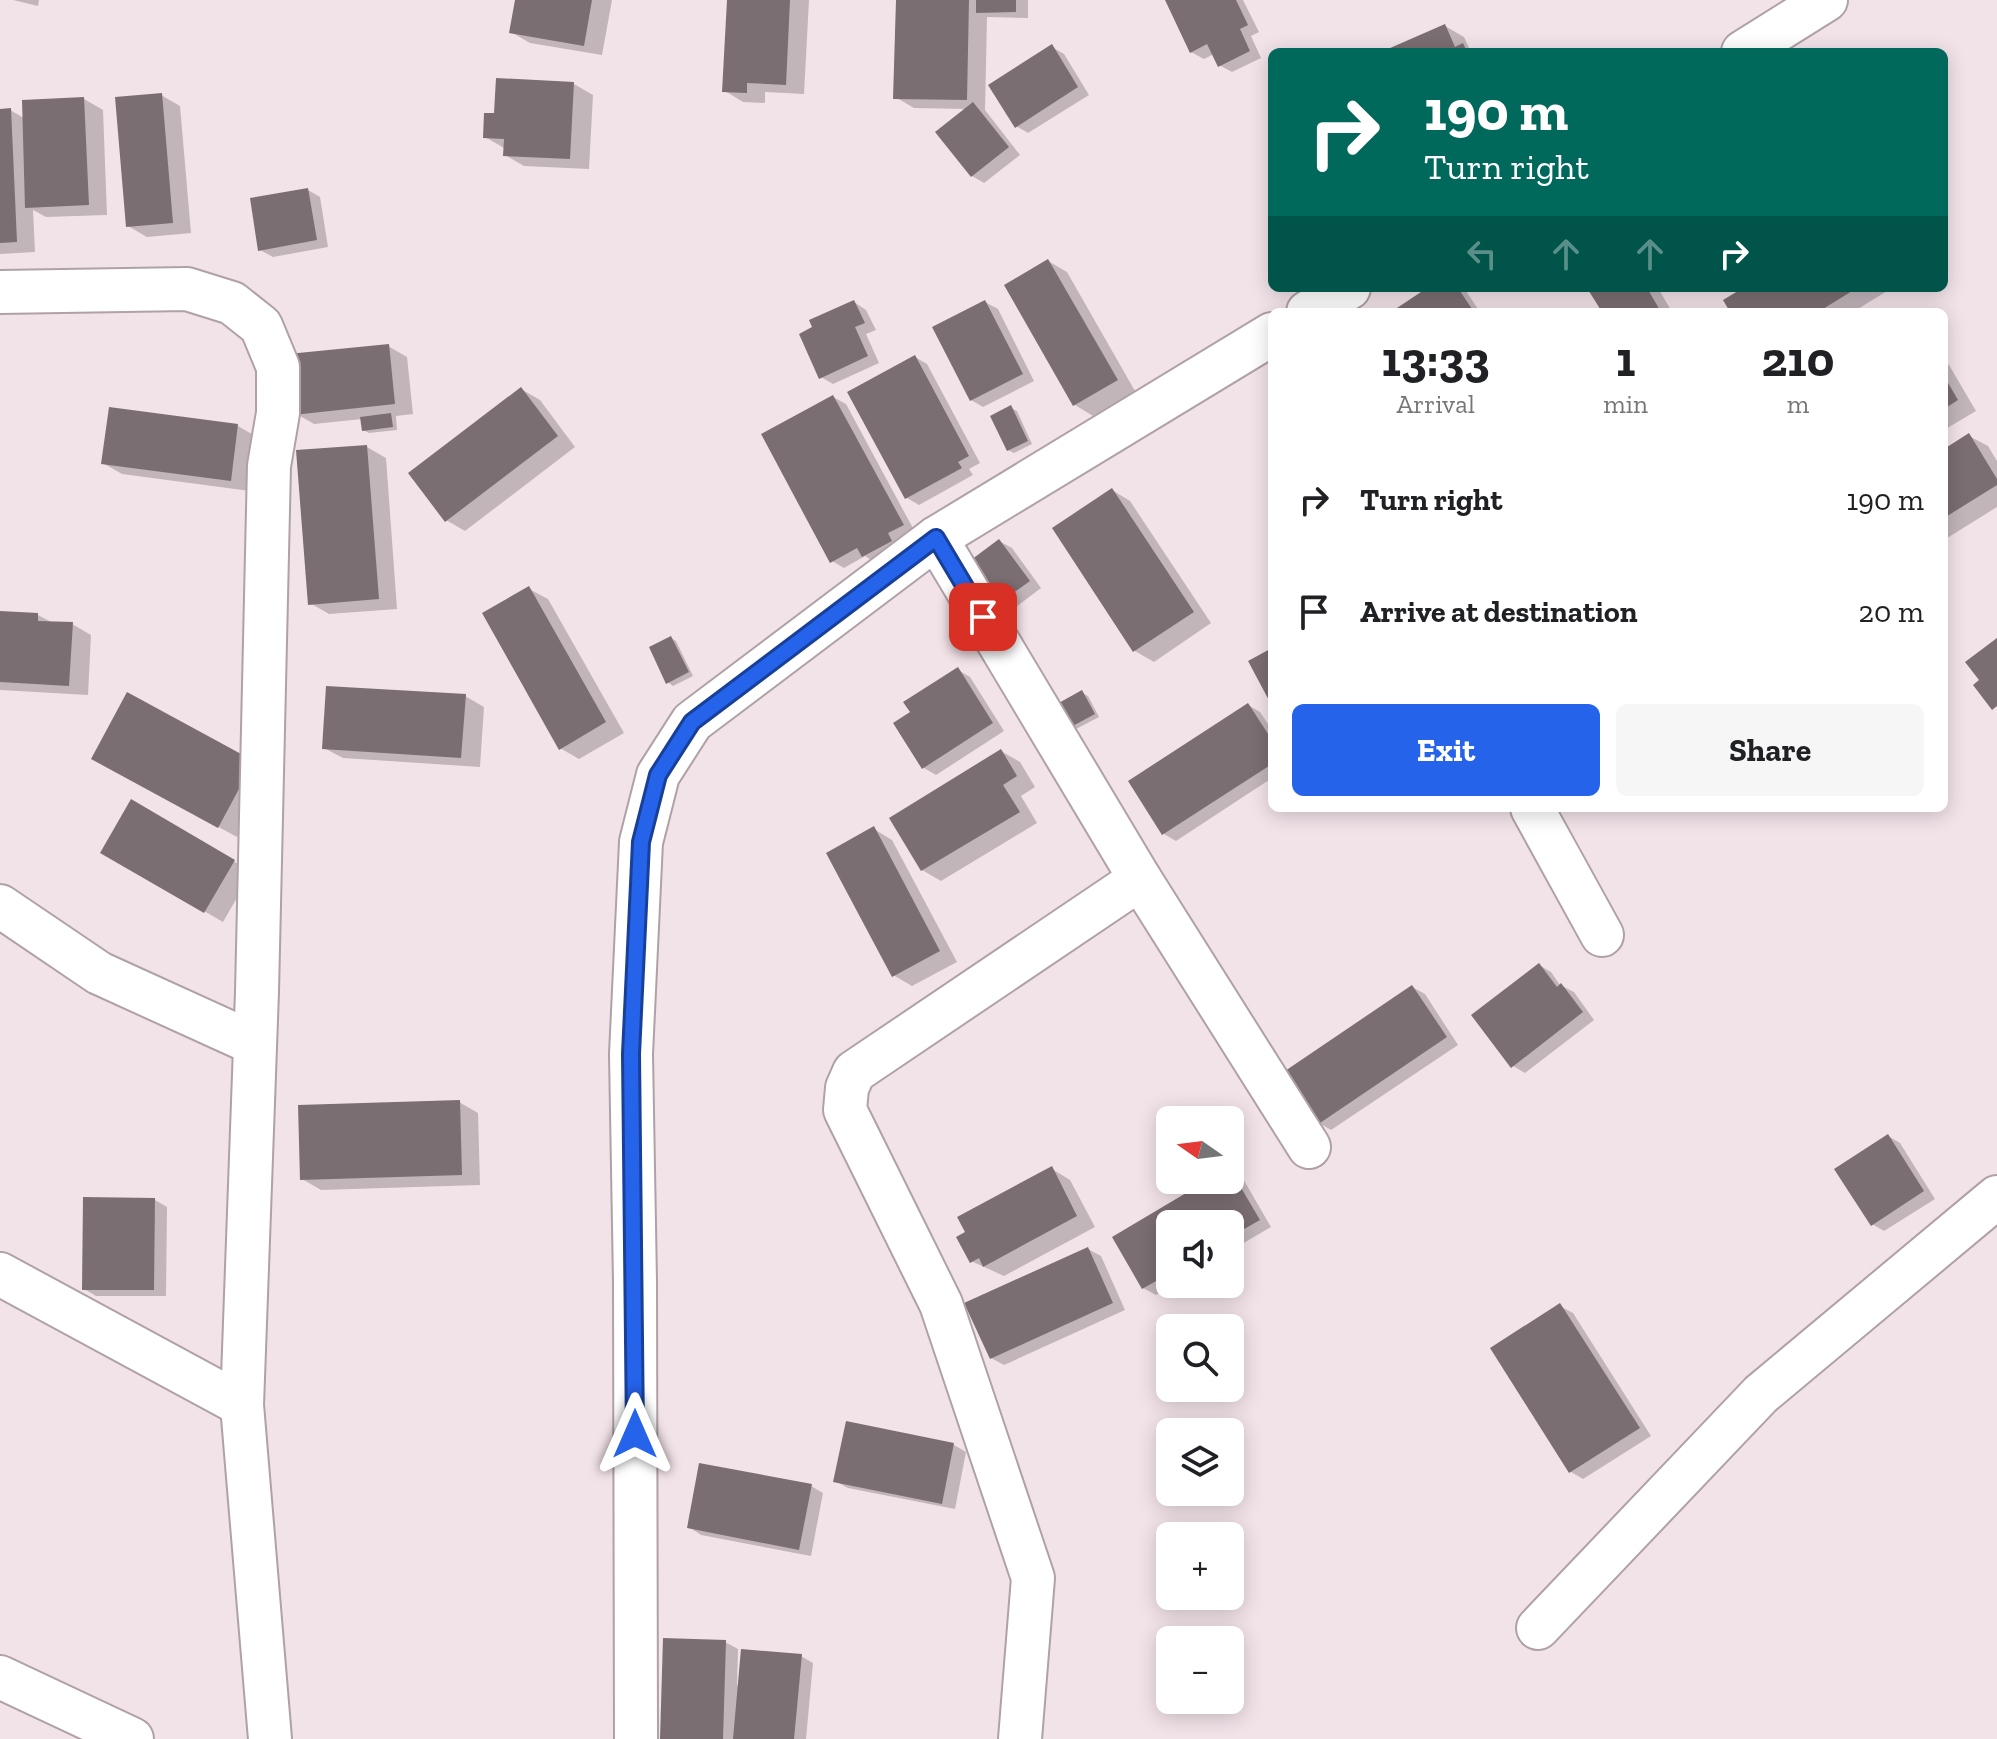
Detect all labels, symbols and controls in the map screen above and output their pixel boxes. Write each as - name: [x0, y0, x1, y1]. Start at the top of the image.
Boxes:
- text: 190 m: [1424, 77, 1568, 144]
- icon: right: [1292, 80, 1396, 184]
- text: Turn right: [1424, 145, 1589, 188]
- icon: left: [1460, 232, 1504, 276]
- icon: ahead: [1544, 232, 1588, 276]
- icon: ahead: [1628, 232, 1672, 276]
- icon: right: [1712, 232, 1756, 276]
- text: 13:33: [1382, 331, 1490, 388]
- text: 1: [1616, 331, 1635, 388]
- text: 210: [1762, 331, 1834, 388]
- text: Arrival: [1396, 388, 1475, 420]
- text: min: [1603, 388, 1648, 420]
- text: m: [1787, 388, 1809, 420]
- icon: right: [1292, 478, 1336, 522]
- text: Turn right: [1360, 482, 1502, 518]
- text: 190 m: [1847, 482, 1924, 518]
- pin: [949, 583, 1017, 651]
- icon: arrive: [1292, 590, 1336, 634]
- text: Arrive at destination: [1360, 594, 1637, 630]
- text: 20 m: [1859, 594, 1924, 630]
- icon: arrive: [961, 595, 1005, 639]
- button: Exit: [1292, 704, 1600, 796]
- button: Share: [1616, 704, 1924, 796]
- north arrow: [1156, 1106, 1244, 1194]
- map controls: [1156, 1106, 1244, 1714]
- button: sound: [1156, 1210, 1244, 1298]
- button: search: [1156, 1314, 1244, 1402]
- position arrow: [593, 1392, 677, 1476]
- button: layers: [1156, 1418, 1244, 1506]
- button: +: [1156, 1522, 1244, 1610]
- button: −: [1156, 1626, 1244, 1714]

